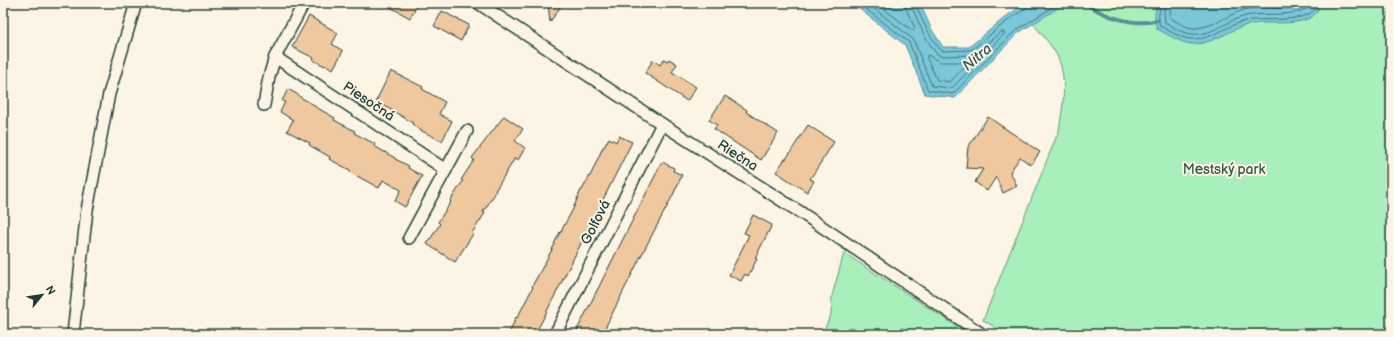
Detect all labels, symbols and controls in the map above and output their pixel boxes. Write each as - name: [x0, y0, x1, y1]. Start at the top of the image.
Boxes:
- water label: Nitra: [959, 40, 996, 75]
- street label: Piesočná: [340, 78, 398, 125]
- street label: Riečna: [714, 136, 761, 175]
- park label: Mestský park: [1183, 161, 1265, 178]
- street label: Golfová: [577, 197, 614, 247]
- north arrow: [22, 275, 62, 315]
- text: N: [43, 283, 58, 297]

